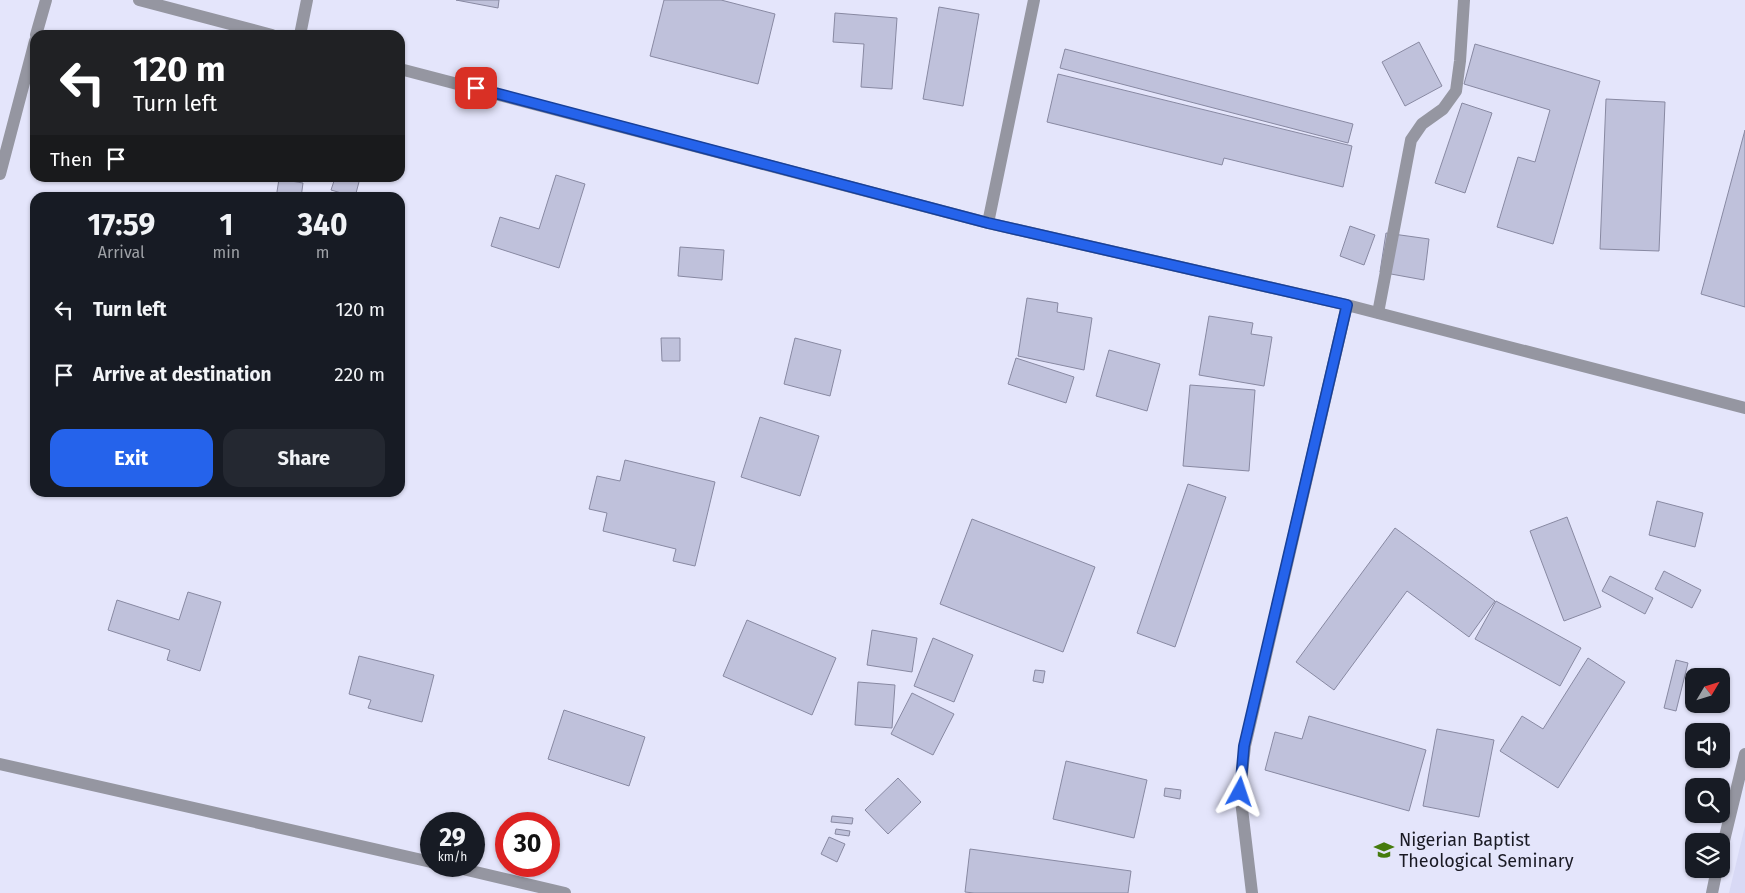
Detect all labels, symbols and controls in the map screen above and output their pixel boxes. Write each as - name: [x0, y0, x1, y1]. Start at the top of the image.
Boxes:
- text: 120 m: [133, 48, 226, 90]
- icon: left: [50, 50, 115, 115]
- pin: [455, 67, 497, 109]
- icon: arrive: [462, 74, 490, 102]
- text: Turn left: [133, 90, 217, 117]
- icon: arrive: [102, 145, 130, 173]
- text: Then: [50, 148, 92, 171]
- text: 17:59: [87, 207, 155, 243]
- text: 1: [219, 207, 233, 243]
- text: 340: [298, 207, 348, 243]
- text: Arrival: [98, 243, 145, 262]
- text: min: [213, 243, 240, 262]
- text: m: [316, 243, 329, 262]
- icon: left: [50, 296, 78, 324]
- text: Turn left: [93, 298, 167, 321]
- text: 120 m: [335, 298, 385, 321]
- icon: arrive: [50, 361, 78, 389]
- text: Arrive at destination: [93, 363, 272, 386]
- text: 220 m: [334, 363, 385, 386]
- button: Exit: [50, 429, 213, 487]
- button: Share: [223, 429, 385, 487]
- north arrow: [1685, 668, 1730, 712]
- map controls: [1685, 668, 1730, 878]
- button: sound: [1685, 723, 1730, 768]
- position arrow: [1213, 765, 1265, 817]
- button: search: [1685, 778, 1730, 823]
- speed limit sign: 30: [495, 812, 560, 877]
- text: 29: [439, 823, 466, 853]
- place label: Nigerian Baptist Theological Seminary: [1399, 829, 1574, 872]
- button: layers: [1685, 833, 1730, 878]
- school or university icon: Nigerian Baptist Theological Seminary: [1373, 839, 1395, 861]
- text: km/h: [438, 850, 467, 864]

